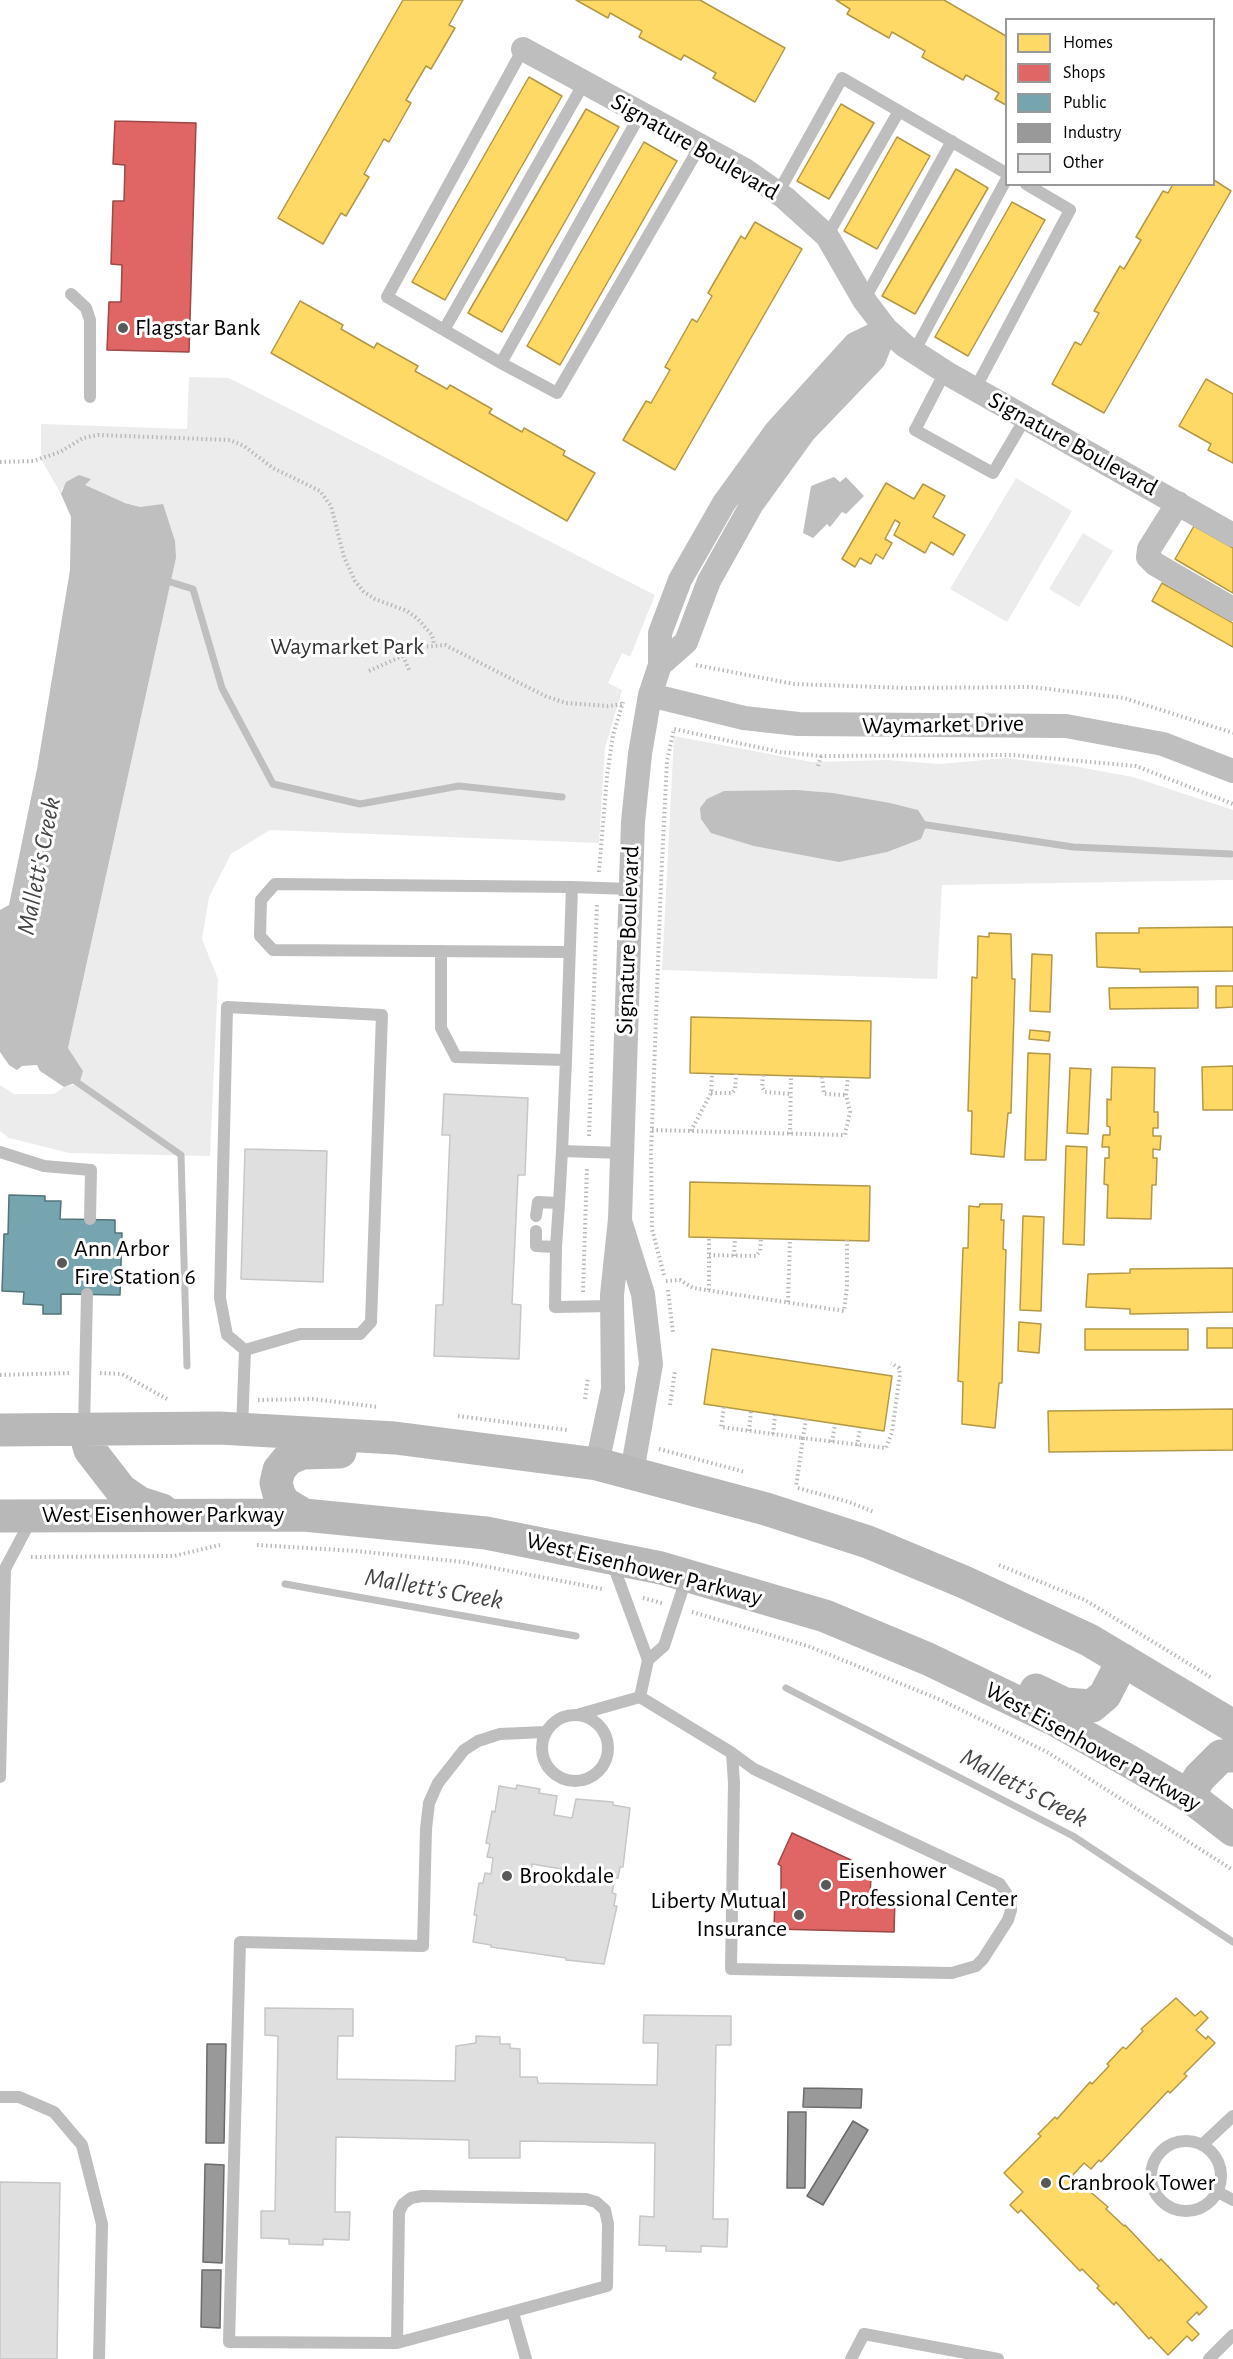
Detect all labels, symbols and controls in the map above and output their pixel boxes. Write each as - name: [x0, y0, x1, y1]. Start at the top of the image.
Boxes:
- legend: [1005, 18, 1215, 186]
- text: Homes: [1063, 34, 1113, 52]
- text: Shops: [1063, 64, 1105, 82]
- street label: Signature Boulevard: [606, 87, 784, 207]
- text: Public: [1063, 94, 1106, 112]
- text: Industry: [1063, 124, 1122, 142]
- text: Other: [1063, 154, 1104, 172]
- place label: Flagstar Bank: [135, 314, 260, 342]
- marker: Flagstar Bank: [116, 321, 130, 335]
- street label: Signature Boulevard: [983, 386, 1163, 502]
- park label: Waymarket Park: [270, 633, 424, 661]
- street label: Waymarket Drive: [862, 709, 1024, 741]
- water label: Mallett's Creek: [10, 794, 68, 938]
- street label: Signature Boulevard: [610, 845, 646, 1035]
- place label: Ann Arbor Fire Station 6: [74, 1235, 196, 1291]
- marker: Ann Arbor Fire Station 6: [55, 1256, 69, 1270]
- street label: West Eisenhower Parkway: [42, 1501, 284, 1529]
- street label: West Eisenhower Parkway: [523, 1526, 765, 1612]
- water label: Mallett's Creek: [363, 1562, 505, 1616]
- street label: West Eisenhower Parkway: [980, 1676, 1206, 1818]
- water label: Mallett's Creek: [955, 1741, 1093, 1835]
- place label: Eisenhower Professional Center: [838, 1857, 1017, 1913]
- place label: Brookdale: [519, 1862, 614, 1890]
- marker: Brookdale: [500, 1869, 514, 1883]
- marker: Eisenhower Professional Center: [819, 1878, 833, 1892]
- place label: Liberty Mutual Insurance: [651, 1887, 787, 1943]
- marker: Liberty Mutual Insurance: [792, 1908, 806, 1922]
- place label: Cranbrook Tower: [1058, 2169, 1215, 2197]
- marker: Cranbrook Tower: [1039, 2176, 1053, 2190]

